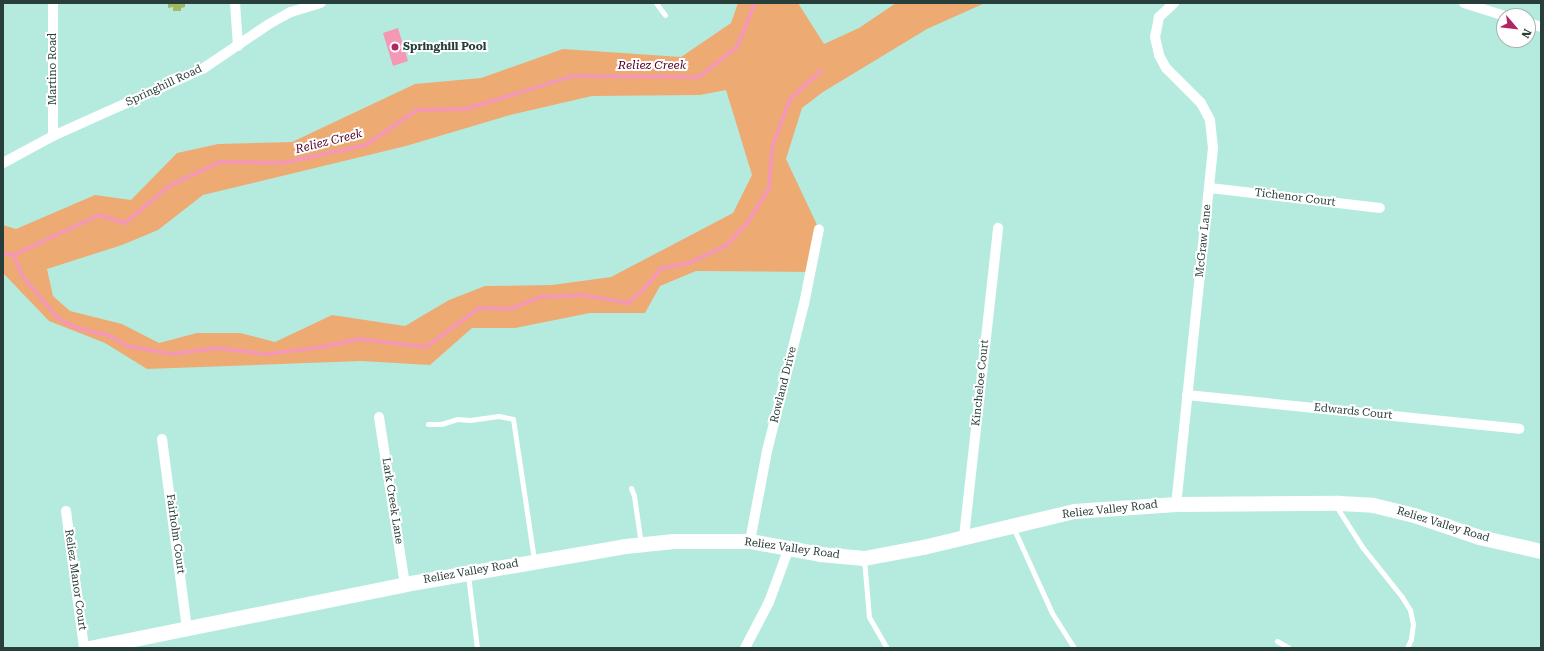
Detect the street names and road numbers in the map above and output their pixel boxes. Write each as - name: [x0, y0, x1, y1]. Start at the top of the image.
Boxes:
- street label: Martino Road: [46, 33, 60, 105]
- street label: Springhill Road: [124, 63, 204, 109]
- street label: Tichenor Court: [1254, 186, 1336, 210]
- street label: McGraw Lane: [1194, 204, 1214, 278]
- street label: Kincheloe Court: [970, 339, 992, 427]
- street label: Rowland Drive: [768, 346, 800, 424]
- street label: Edwards Court: [1313, 401, 1393, 423]
- street label: Lark Creek Lane: [379, 457, 405, 545]
- street label: Fairholm Court: [163, 493, 187, 575]
- street label: Reliez Valley Road: [1061, 498, 1159, 522]
- street label: Reliez Valley Road: [1395, 505, 1491, 545]
- street label: Reliez Manor Court: [61, 529, 89, 631]
- street label: Reliez Valley Road: [743, 536, 841, 562]
- street label: Reliez Valley Road: [422, 557, 520, 587]

